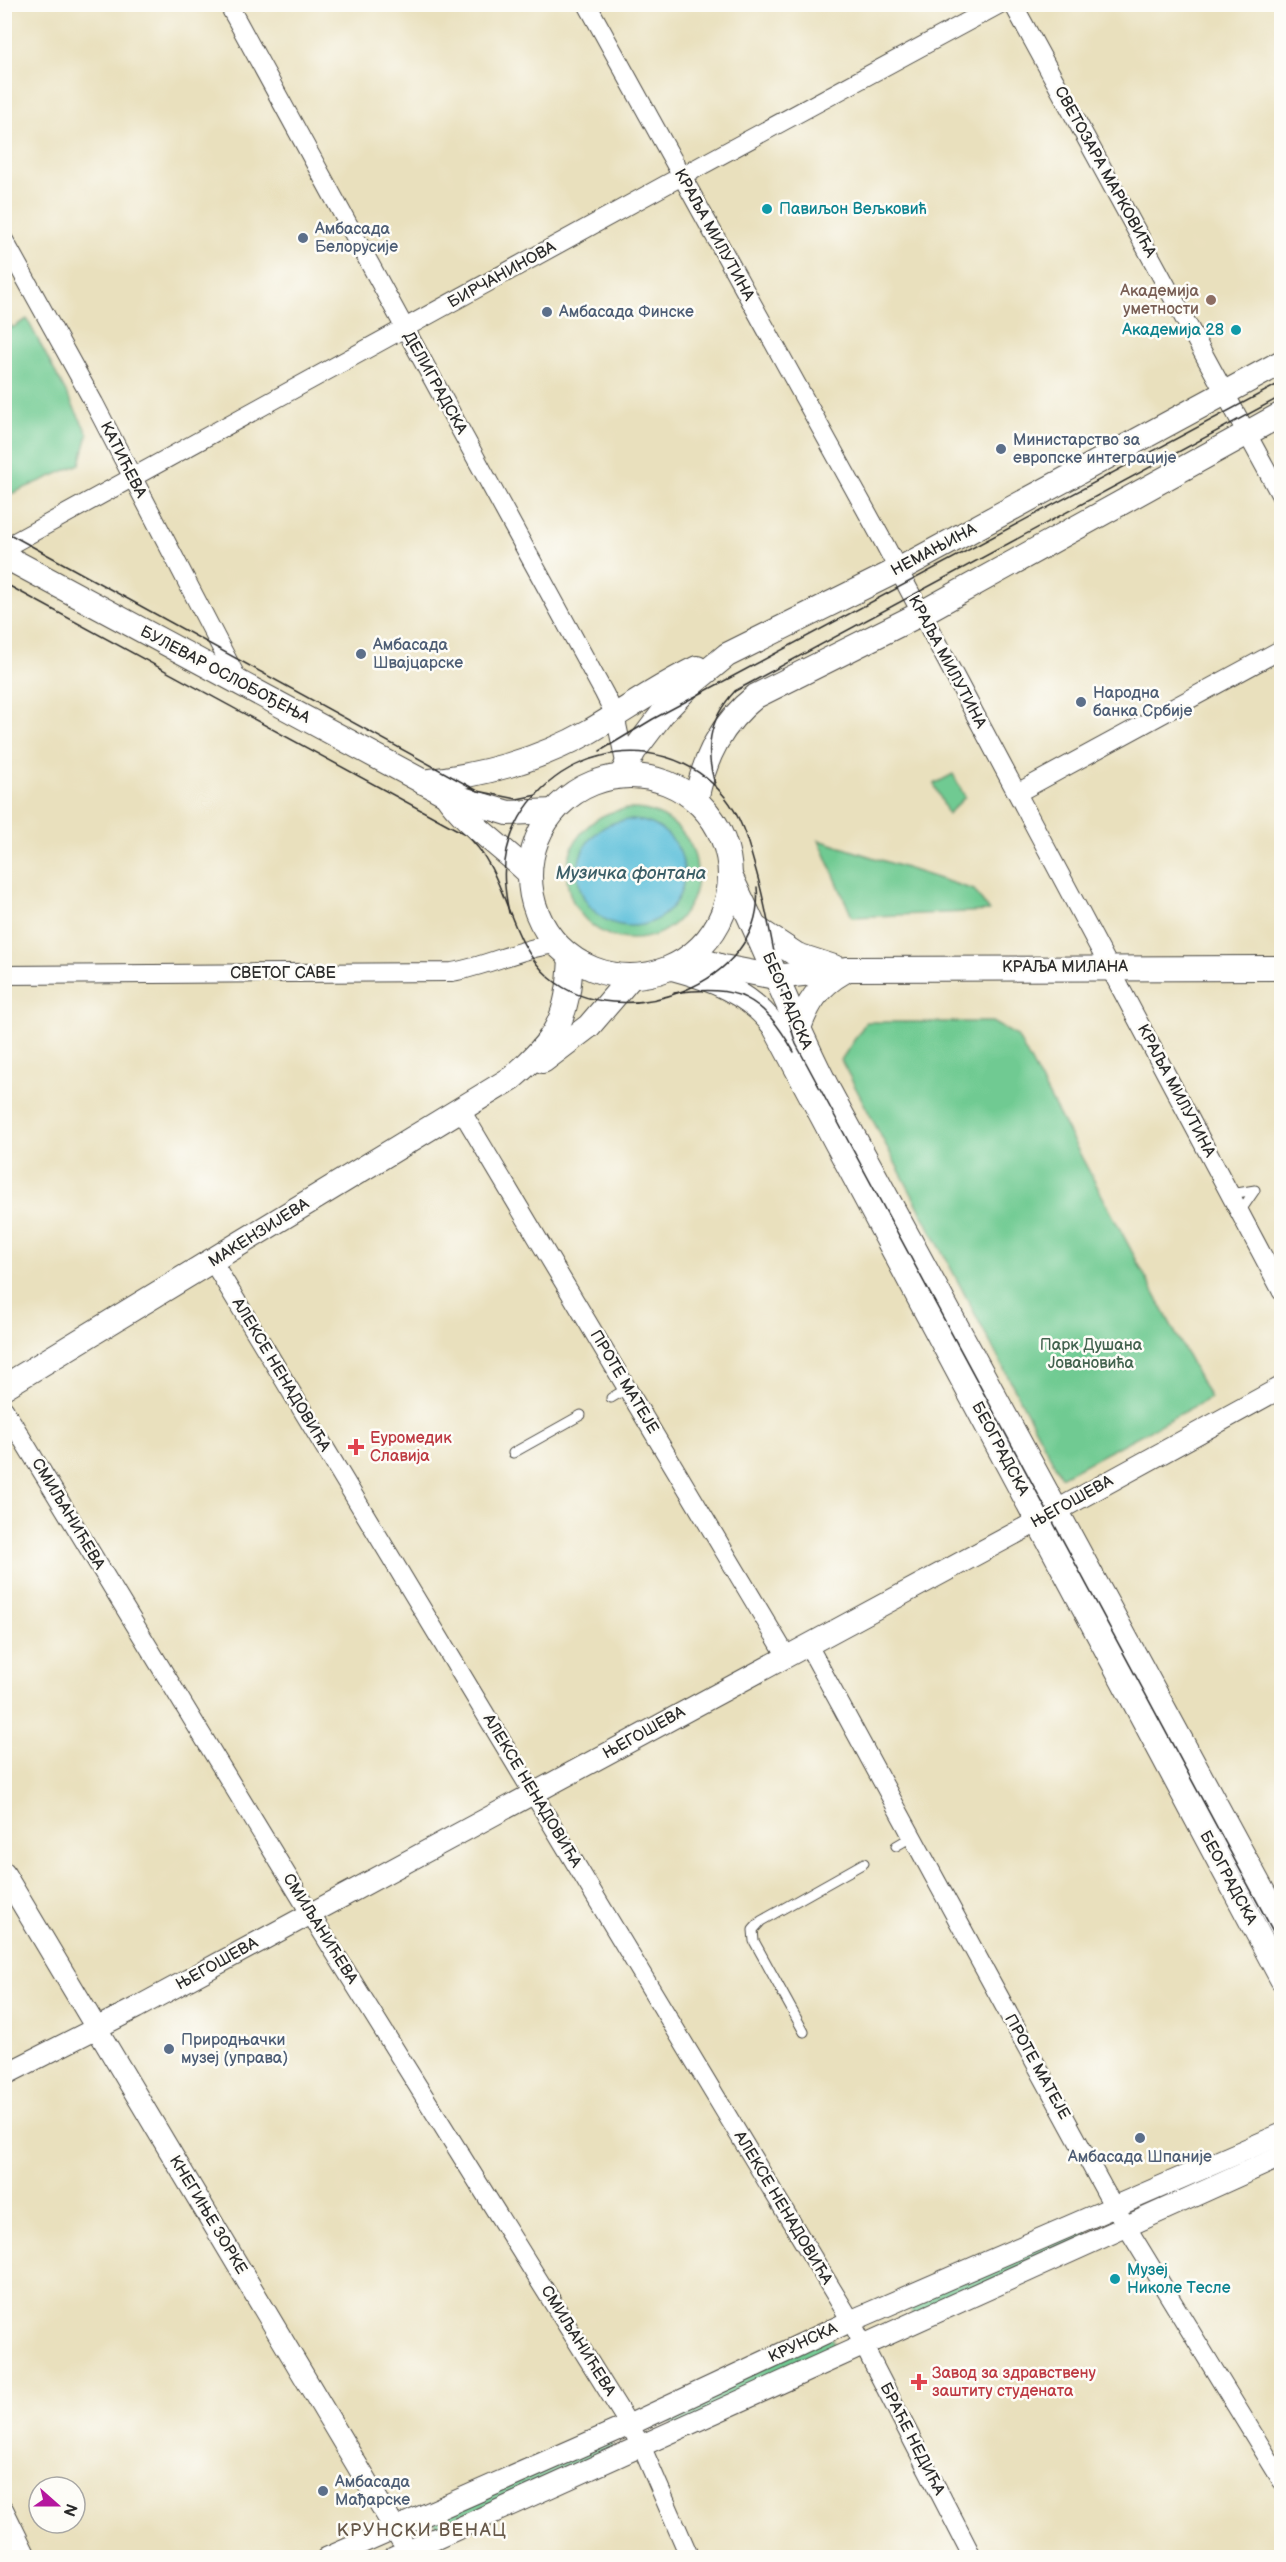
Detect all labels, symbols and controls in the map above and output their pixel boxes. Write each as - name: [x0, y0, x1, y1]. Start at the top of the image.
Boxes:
- street label: СВЕТОЗАРА МАРКОВИЋА: [1050, 83, 1160, 261]
- street label: КРАЉА МИЛУТИНА: [670, 166, 758, 305]
- place label: Павиљон Вељковић: [779, 200, 927, 219]
- marker: Павиљон Вељковић: [760, 202, 774, 216]
- place label: Амбасада Белорусије: [314, 220, 398, 257]
- marker: Амбасада Белорусије: [296, 231, 310, 245]
- street label: БИРЧАНИНОВА: [445, 237, 559, 312]
- place label: Академија уметности: [1119, 282, 1200, 319]
- marker: Академија уметности: [1204, 293, 1218, 307]
- place label: Амбасада Финске: [558, 303, 694, 322]
- marker: Амбасада Финске: [540, 305, 554, 319]
- place label: Академија 28: [1121, 321, 1224, 340]
- marker: Академија 28: [1229, 323, 1243, 337]
- street label: ДЕЛИГРАДСКА: [399, 328, 471, 438]
- street label: КАТИЋЕВА: [96, 419, 150, 502]
- place label: Министарство за европске интеграције: [1013, 431, 1177, 468]
- marker: Министарство за европске интеграције: [994, 442, 1008, 456]
- street label: НЕМАЊИНА: [888, 519, 980, 580]
- street label: КРАЉА МИЛУТИНА: [904, 592, 990, 732]
- street label: БУЛЕВАР ОСЛОБОЂЕЊА: [137, 622, 313, 728]
- place label: Амбасада Швајцарске: [372, 636, 463, 673]
- marker: Амбасада Швајцарске: [354, 647, 368, 661]
- place label: Народна банка Србије: [1093, 684, 1193, 721]
- marker: Народна банка Србије: [1074, 695, 1088, 709]
- water label: Музичка фонтана: [555, 863, 707, 884]
- street label: БЕОГРАДСКА: [758, 950, 816, 1053]
- street label: КРАЉА МИЛАНА: [1002, 958, 1128, 977]
- street label: СВЕТОГ САВЕ: [230, 964, 336, 983]
- street label: КРАЉА МИЛУТИНА: [1133, 1021, 1219, 1161]
- street label: МАКЕНЗИЈЕВА: [205, 1194, 313, 1271]
- street label: АЛЕКСЕ НЕНАДОВИЋА: [227, 1294, 335, 1455]
- street label: ПРОТЕ МАТЕЈЕ: [586, 1327, 662, 1437]
- park label: Парк Душана Јовановића: [1040, 1336, 1143, 1373]
- street label: БЕОГРАДСКА: [967, 1399, 1033, 1499]
- place label: Еуромедик Славија: [370, 1429, 452, 1466]
- marker: Еуромедик Славија: [347, 1438, 365, 1456]
- street label: СМИЉАНИЋЕВА: [27, 1455, 109, 1573]
- street label: ЊЕГОШЕВА: [1028, 1471, 1117, 1532]
- street label: ЊЕГОШЕВА: [600, 1702, 689, 1763]
- street label: АЛЕКСЕ НЕНАДОВИЋА: [478, 1710, 586, 1871]
- street label: БЕОГРАДСКА: [1195, 1828, 1261, 1928]
- street label: СМИЉАНИЋЕВА: [278, 1870, 362, 1988]
- street label: ЊЕГОШЕВА: [173, 1933, 262, 1994]
- street label: ПРОТЕ МАТЕЈЕ: [1000, 2011, 1074, 2123]
- place label: Природњачки музеј (управа): [181, 2031, 288, 2068]
- marker: Природњачки музеј (управа): [162, 2042, 176, 2056]
- street label: АЛЕКСЕ НЕНАДОВИЋА: [729, 2127, 837, 2288]
- marker: Амбасада Шпаније: [1133, 2131, 1147, 2145]
- place label: Амбасада Шпаније: [1067, 2148, 1212, 2167]
- street label: КНЕГИЊЕ ЗОРКЕ: [165, 2152, 251, 2278]
- place label: Музеј Николе Тесле: [1127, 2261, 1231, 2298]
- marker: Музеј Николе Тесле: [1108, 2272, 1122, 2286]
- street label: СМИЉАНИЋЕВА: [536, 2282, 620, 2400]
- street label: КРУНСКА: [766, 2319, 841, 2367]
- place label: Завод за здравствену заштиту студената: [932, 2364, 1097, 2401]
- marker: Завод за здравствену заштиту студената: [910, 2373, 928, 2391]
- street label: БРАЋЕ НЕДИЋА: [875, 2380, 949, 2499]
- place label: Амбасада Мађарске: [334, 2473, 411, 2510]
- north arrow: [27, 2475, 87, 2535]
- marker: Амбасада Мађарске: [316, 2484, 330, 2498]
- text: N: [59, 2501, 81, 2519]
- district label: КРУНСКИ ВЕНАЦ: [337, 2520, 507, 2541]

